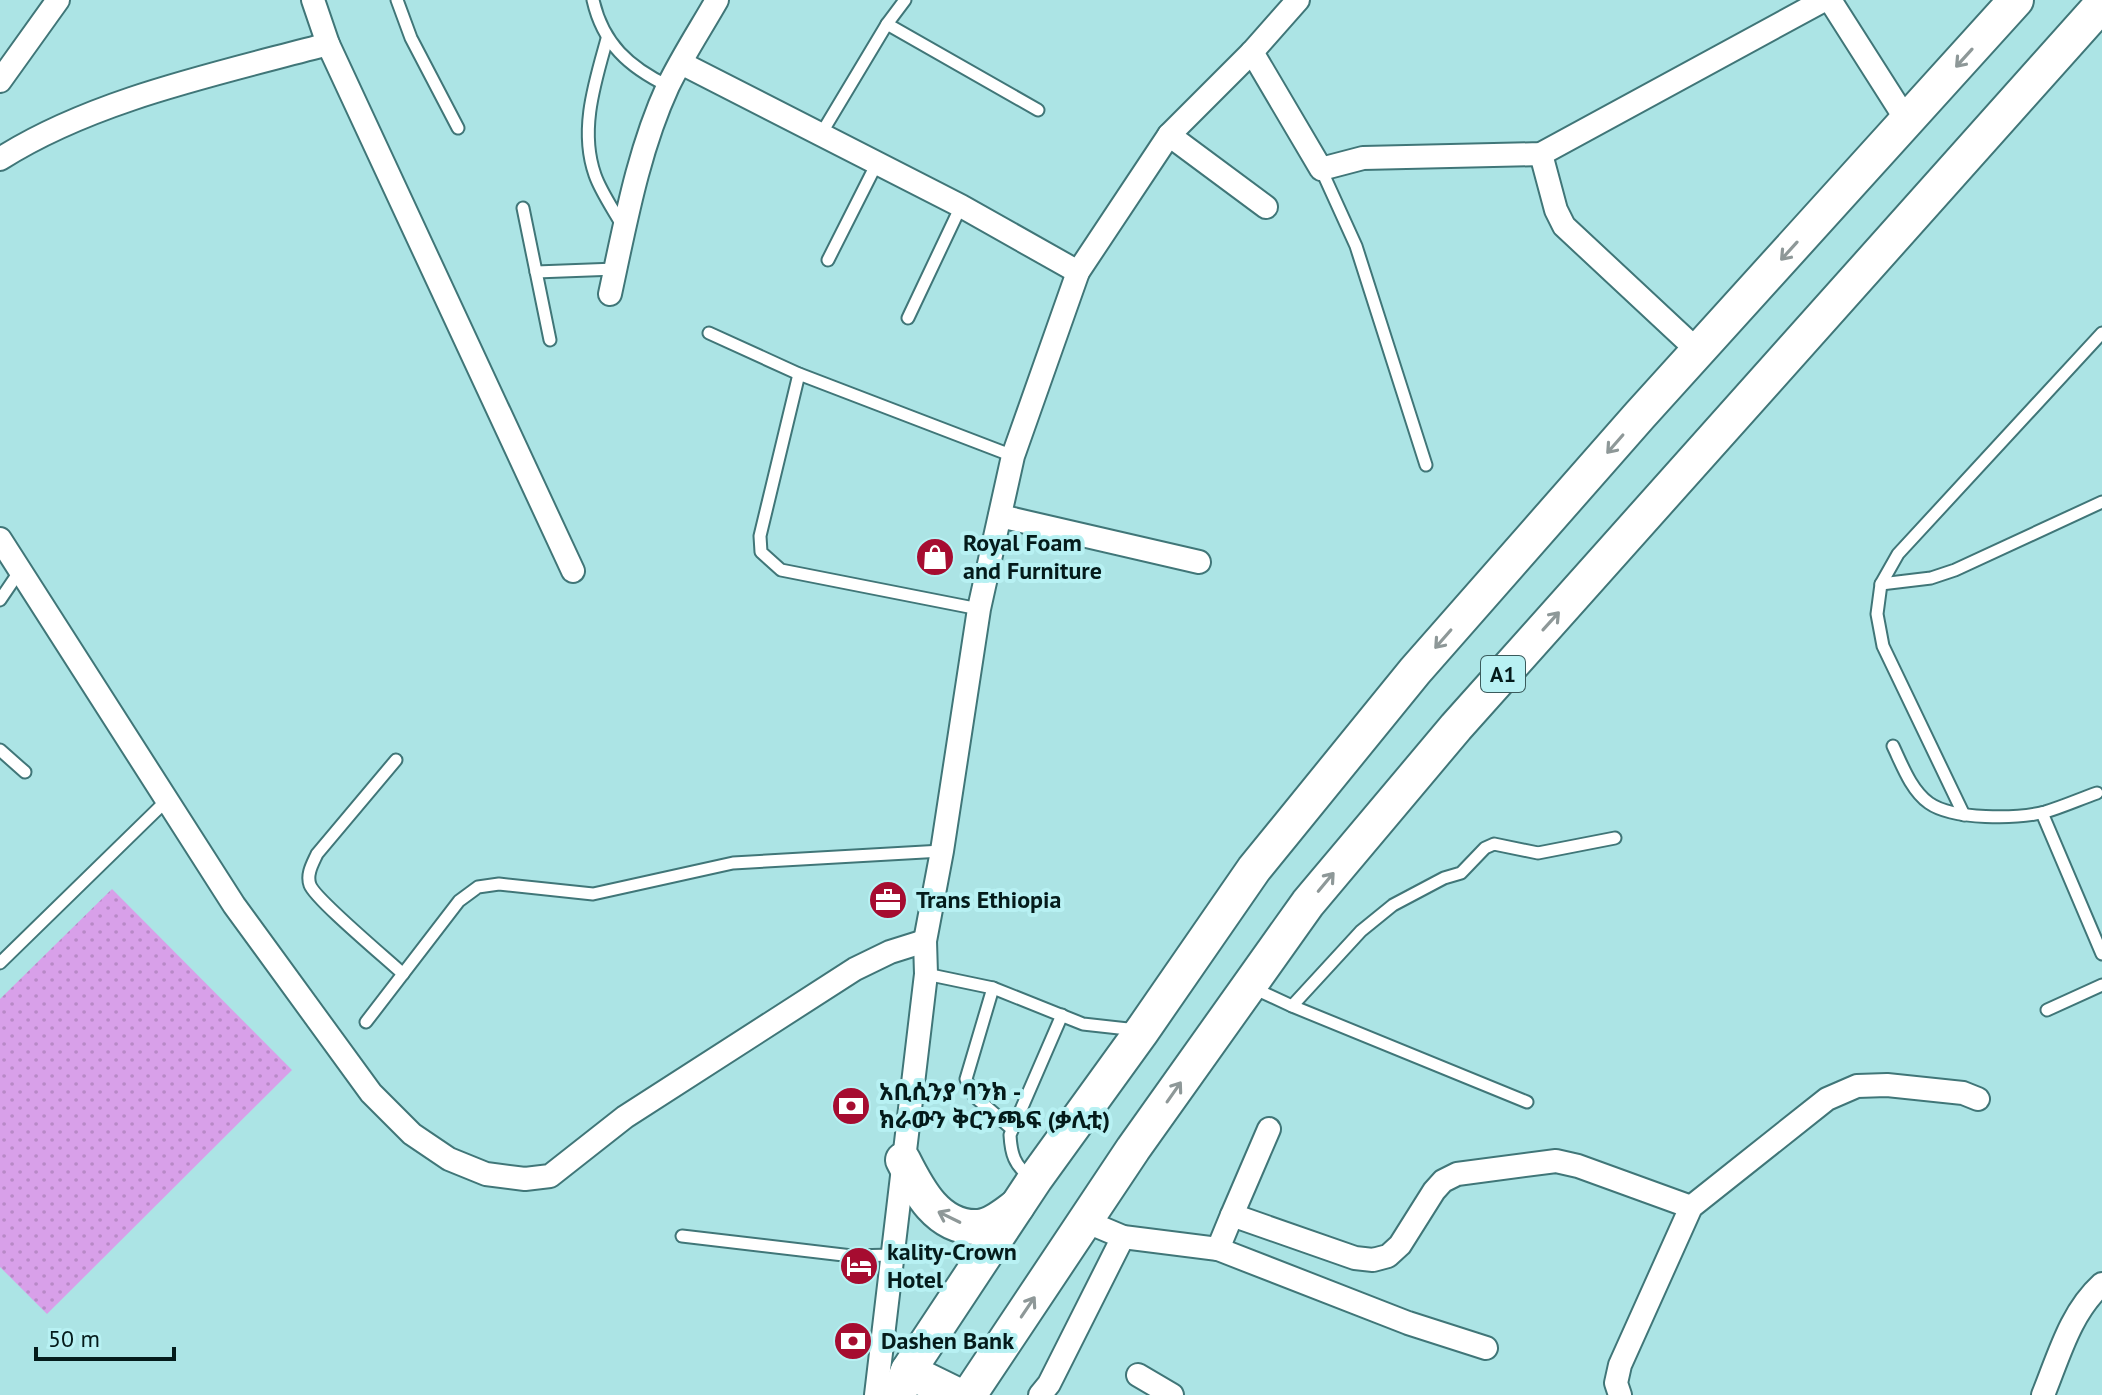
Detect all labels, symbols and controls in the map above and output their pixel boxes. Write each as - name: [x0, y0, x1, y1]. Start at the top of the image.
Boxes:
- one-way arrow: [1955, 47, 1973, 67]
- one-way arrow: [1781, 240, 1799, 260]
- one-way arrow: [1606, 433, 1624, 453]
- place label: Royal Foam and Furniture: [963, 527, 1102, 586]
- shop icon: Royal Foam and Furniture: [914, 536, 956, 578]
- one-way arrow: [1541, 611, 1559, 631]
- one-way arrow: [1435, 628, 1453, 648]
- road number: A1: [1481, 656, 1525, 692]
- one-way arrow: [1317, 872, 1335, 892]
- office icon: Trans Ethiopia: [867, 879, 909, 921]
- place label: Trans Ethiopia: [916, 884, 1061, 915]
- place label: አቢሲንያ ባንክ - ክራውን ቅርንጫፍ (ቃሊቲ): [879, 1076, 1110, 1135]
- one-way arrow: [1165, 1082, 1182, 1103]
- bank icon: አቢሲንያ ባንክ - ክራውን ቅርንጫፍ (ቃሊቲ): [830, 1085, 872, 1127]
- one-way arrow: [937, 1209, 961, 1224]
- place label: kality-Crown Hotel: [887, 1236, 1017, 1295]
- hotel icon: kality-Crown Hotel: [838, 1245, 880, 1287]
- one-way arrow: [1020, 1296, 1036, 1319]
- scale bar: [36, 1311, 174, 1361]
- bank icon: Dashen Bank: [832, 1320, 874, 1362]
- text: 50 m: [48, 1323, 100, 1354]
- place label: Dashen Bank: [881, 1325, 1014, 1356]

